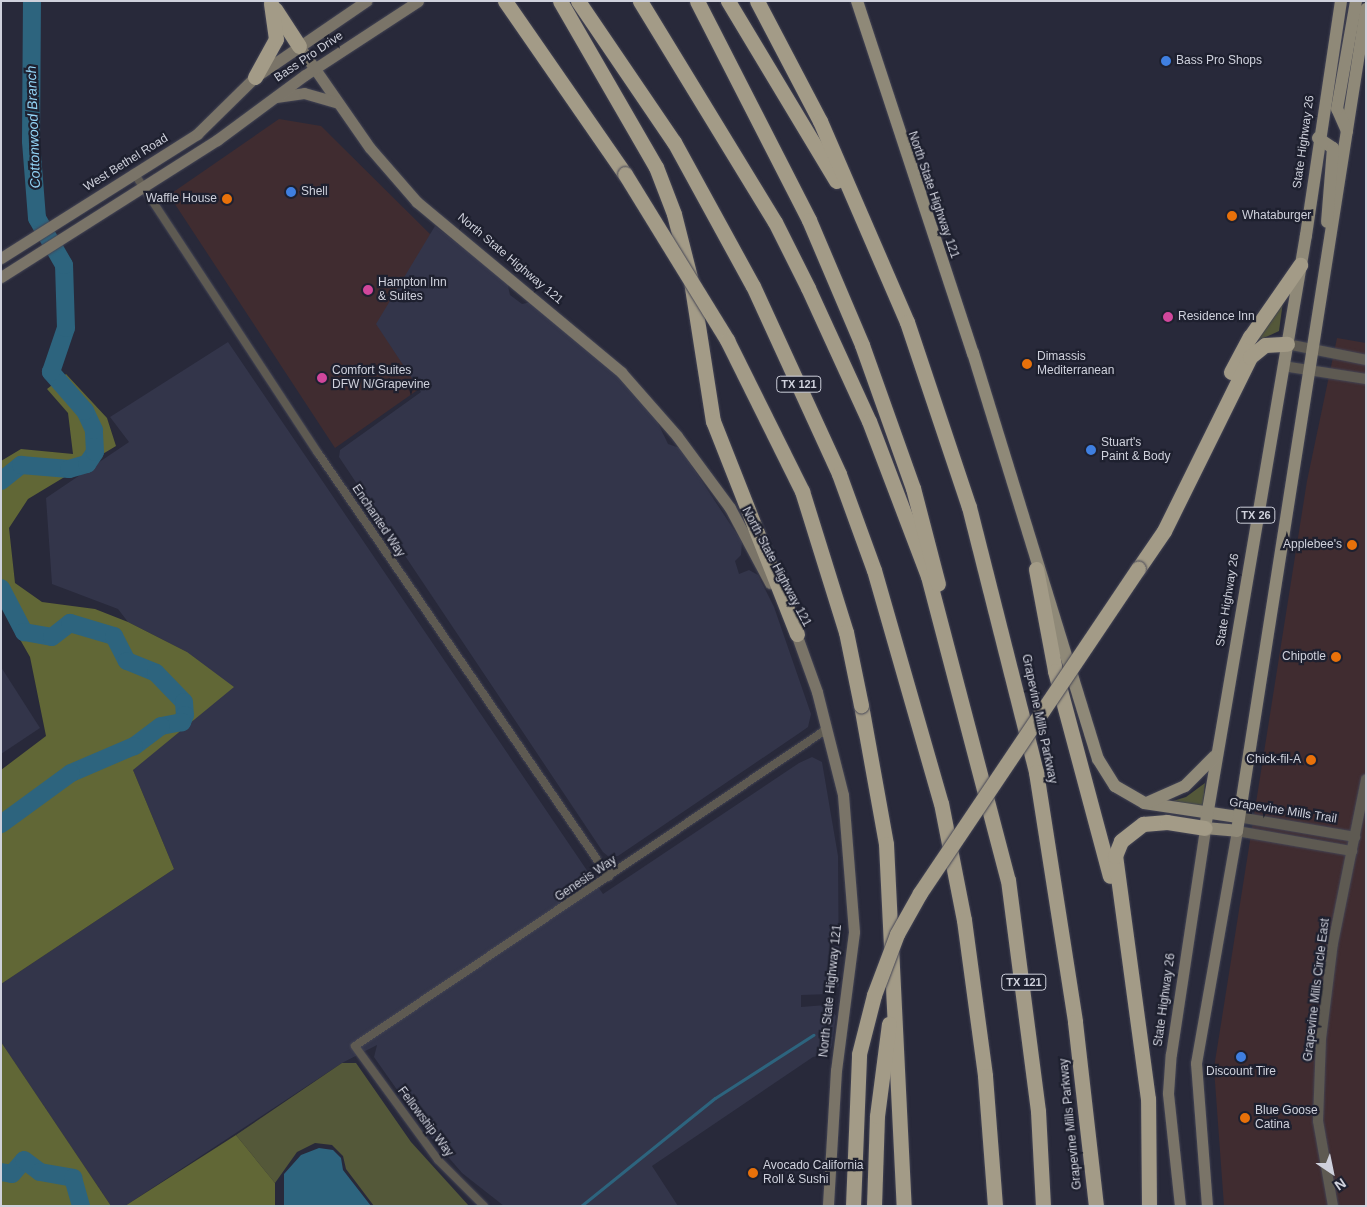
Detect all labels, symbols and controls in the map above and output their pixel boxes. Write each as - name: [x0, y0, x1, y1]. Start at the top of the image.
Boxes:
- street label: Bass Pro Drive: [272, 29, 346, 85]
- place label: Bass Pro Shops: [1176, 54, 1262, 68]
- marker: Bass Pro Shops: [1160, 55, 1172, 67]
- water label: Cottonwood Branch: [22, 65, 44, 189]
- street label: State Highway 26: [1290, 94, 1318, 190]
- street label: North State Highway 121: [904, 130, 962, 260]
- street label: West Bethel Road: [81, 131, 171, 195]
- place label: Shell: [301, 185, 328, 199]
- marker: Shell: [285, 186, 297, 198]
- place label: Waffle House: [146, 192, 217, 206]
- marker: Waffle House: [221, 193, 233, 205]
- place label: Whataburger: [1242, 209, 1311, 223]
- marker: Whataburger: [1226, 210, 1238, 222]
- street label: North State Highway 121: [454, 211, 566, 307]
- place label: Hampton Inn & Suites: [378, 276, 447, 304]
- marker: Hampton Inn & Suites: [362, 284, 374, 296]
- place label: Residence Inn: [1178, 310, 1255, 324]
- marker: Residence Inn: [1162, 311, 1174, 323]
- place label: Dimassis Mediterranean: [1037, 350, 1114, 378]
- marker: Dimassis Mediterranean: [1021, 358, 1033, 370]
- place label: Comfort Suites DFW N/Grapevine: [332, 364, 430, 392]
- marker: Comfort Suites DFW N/Grapevine: [316, 372, 328, 384]
- road number: TX 121: [775, 376, 823, 392]
- place label: Stuart's Paint & Body: [1101, 436, 1170, 464]
- marker: Stuart's Paint & Body: [1085, 444, 1097, 456]
- street label: Enchanted Way: [348, 482, 408, 560]
- street label: North State Highway 121: [738, 505, 814, 629]
- road number: TX 26: [1236, 506, 1276, 524]
- place label: Applebee's: [1283, 538, 1342, 552]
- marker: Applebee's: [1346, 539, 1358, 551]
- street label: State Highway 26: [1214, 552, 1242, 648]
- place label: Chipotle: [1282, 650, 1326, 664]
- marker: Chipotle: [1330, 651, 1342, 663]
- street label: Grapevine Mills Parkway: [1018, 653, 1060, 785]
- place label: Chick-fil-A: [1246, 753, 1301, 767]
- marker: Chick-fil-A: [1305, 754, 1317, 766]
- street label: Grapevine Mills Trail: [1228, 795, 1338, 827]
- street label: Genesis Way: [553, 853, 619, 905]
- street label: Grapevine Mills Circle East: [1301, 918, 1333, 1062]
- street label: North State Highway 121: [817, 924, 845, 1058]
- street label: State Highway 26: [1151, 952, 1179, 1048]
- road number: TX 121: [1000, 974, 1048, 990]
- marker: Discount Tire: [1235, 1051, 1247, 1063]
- street label: Grapevine Mills Parkway: [1057, 1058, 1085, 1190]
- place label: Discount Tire: [1206, 1065, 1276, 1079]
- street label: Fellowship Way: [394, 1084, 456, 1160]
- place label: Blue Goose Catina: [1255, 1104, 1318, 1132]
- marker: Blue Goose Catina: [1239, 1112, 1251, 1124]
- north arrow: [1307, 1147, 1357, 1197]
- place label: Avocado California Roll & Sushi: [763, 1159, 864, 1187]
- marker: Avocado California Roll & Sushi: [747, 1167, 759, 1179]
- text: N: [1332, 1175, 1349, 1194]

